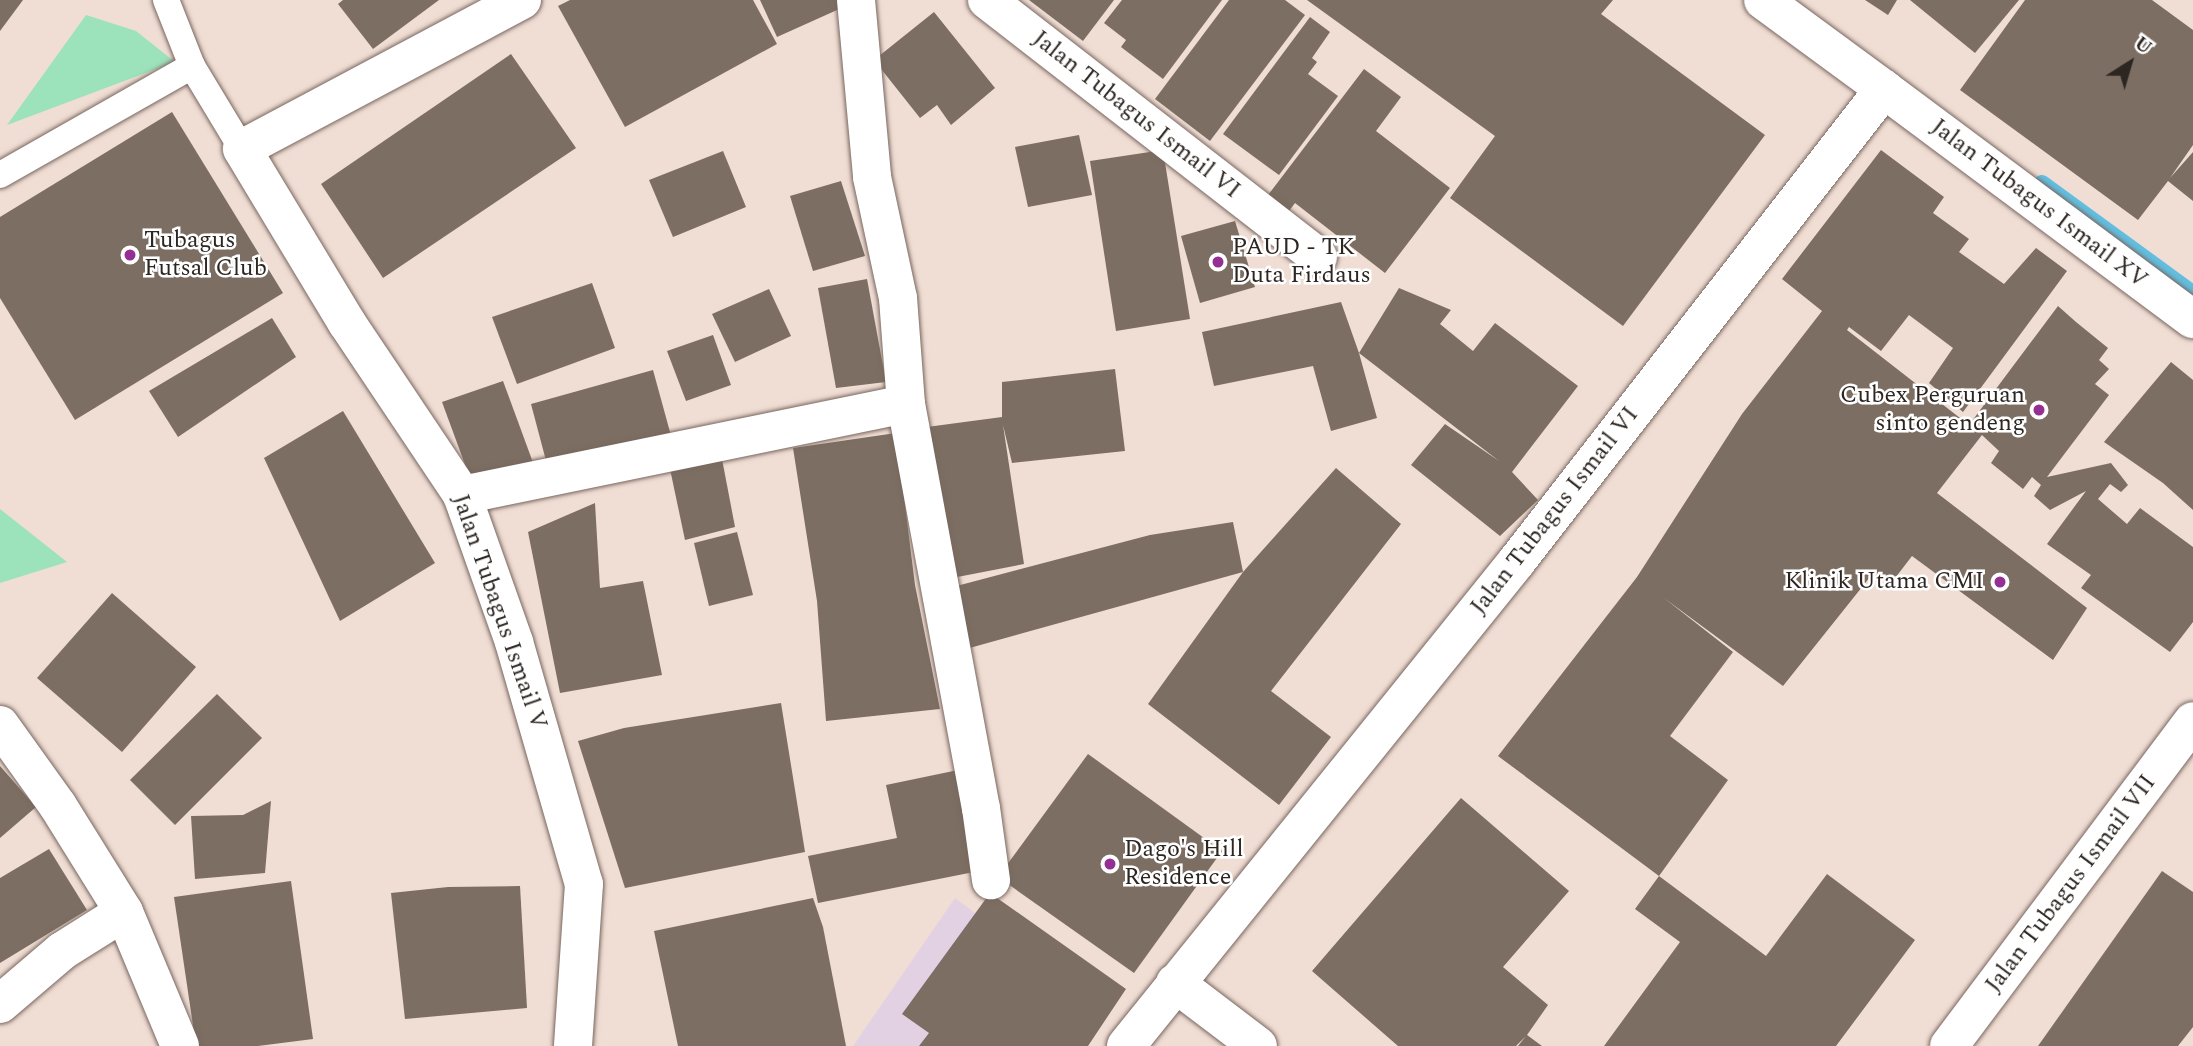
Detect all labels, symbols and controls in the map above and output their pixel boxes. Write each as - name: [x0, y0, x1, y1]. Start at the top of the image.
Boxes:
- street label: Jalan Tubagus Ismail VI: [1026, 25, 1246, 205]
- north arrow: [2095, 28, 2165, 98]
- text: U: [2128, 29, 2158, 62]
- street label: Jalan Tubagus Ismail XV: [1925, 113, 2153, 295]
- place label: Tubagus Futsal Club: [144, 227, 267, 283]
- place label: PAUD - TK Duta Firdaus: [1232, 234, 1371, 290]
- marker: Tubagus Futsal Club: [122, 247, 138, 263]
- marker: PAUD - TK Duta Firdaus: [1210, 254, 1226, 270]
- place label: Cubex Perguruan sinto gendeng: [1840, 382, 2025, 438]
- street label: Jalan Tubagus Ismail VI: [1465, 401, 1645, 621]
- marker: Cubex Perguruan sinto gendeng: [2031, 402, 2047, 418]
- street label: Jalan Tubagus Ismail V: [445, 491, 553, 733]
- place label: Klinik Utama CMI: [1784, 568, 1984, 596]
- marker: Klinik Utama CMI: [1990, 572, 2010, 592]
- street label: Jalan Tubagus Ismail VII: [1980, 769, 2162, 999]
- place label: Dago's Hill Residence: [1124, 836, 1243, 892]
- marker: Dago's Hill Residence: [1102, 856, 1118, 872]

